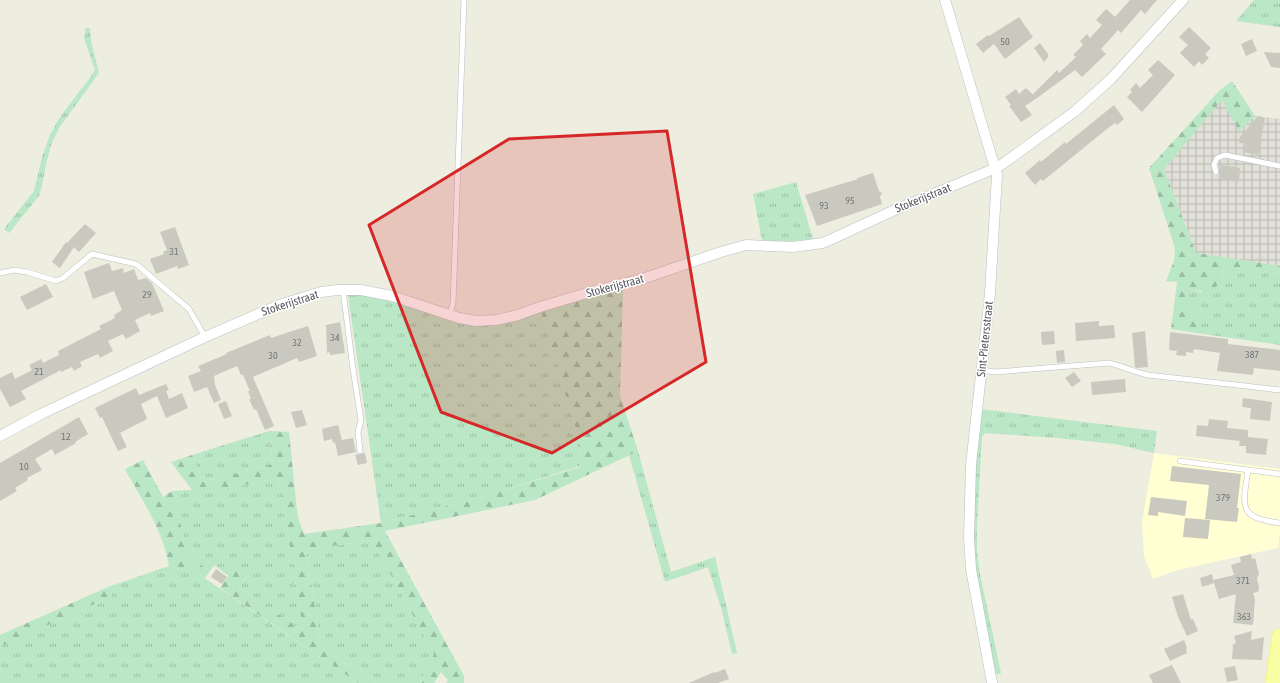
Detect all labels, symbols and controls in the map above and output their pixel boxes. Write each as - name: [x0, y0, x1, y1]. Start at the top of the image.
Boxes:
- house number: 50: [1000, 36, 1010, 47]
- street label: Stokerijstraat: [893, 180, 954, 216]
- house number: 95: [845, 195, 855, 206]
- house number: 93: [819, 200, 829, 211]
- house number: 31: [169, 246, 179, 257]
- street label: Stokerijstraat: [585, 271, 646, 300]
- street label: Stokerijstraat: [260, 287, 321, 319]
- house number: 29: [142, 289, 152, 300]
- street label: Sint-Pietersstraat: [974, 300, 996, 378]
- house number: 34: [330, 332, 340, 343]
- house number: 32: [292, 337, 302, 348]
- house number: 387: [1245, 349, 1259, 360]
- house number: 30: [268, 350, 278, 361]
- house number: 21: [34, 366, 44, 377]
- house number: 12: [61, 431, 71, 442]
- house number: 10: [19, 461, 29, 472]
- house number: 379: [1216, 492, 1230, 503]
- house number: 371: [1236, 575, 1250, 586]
- house number: 363: [1237, 611, 1251, 622]

